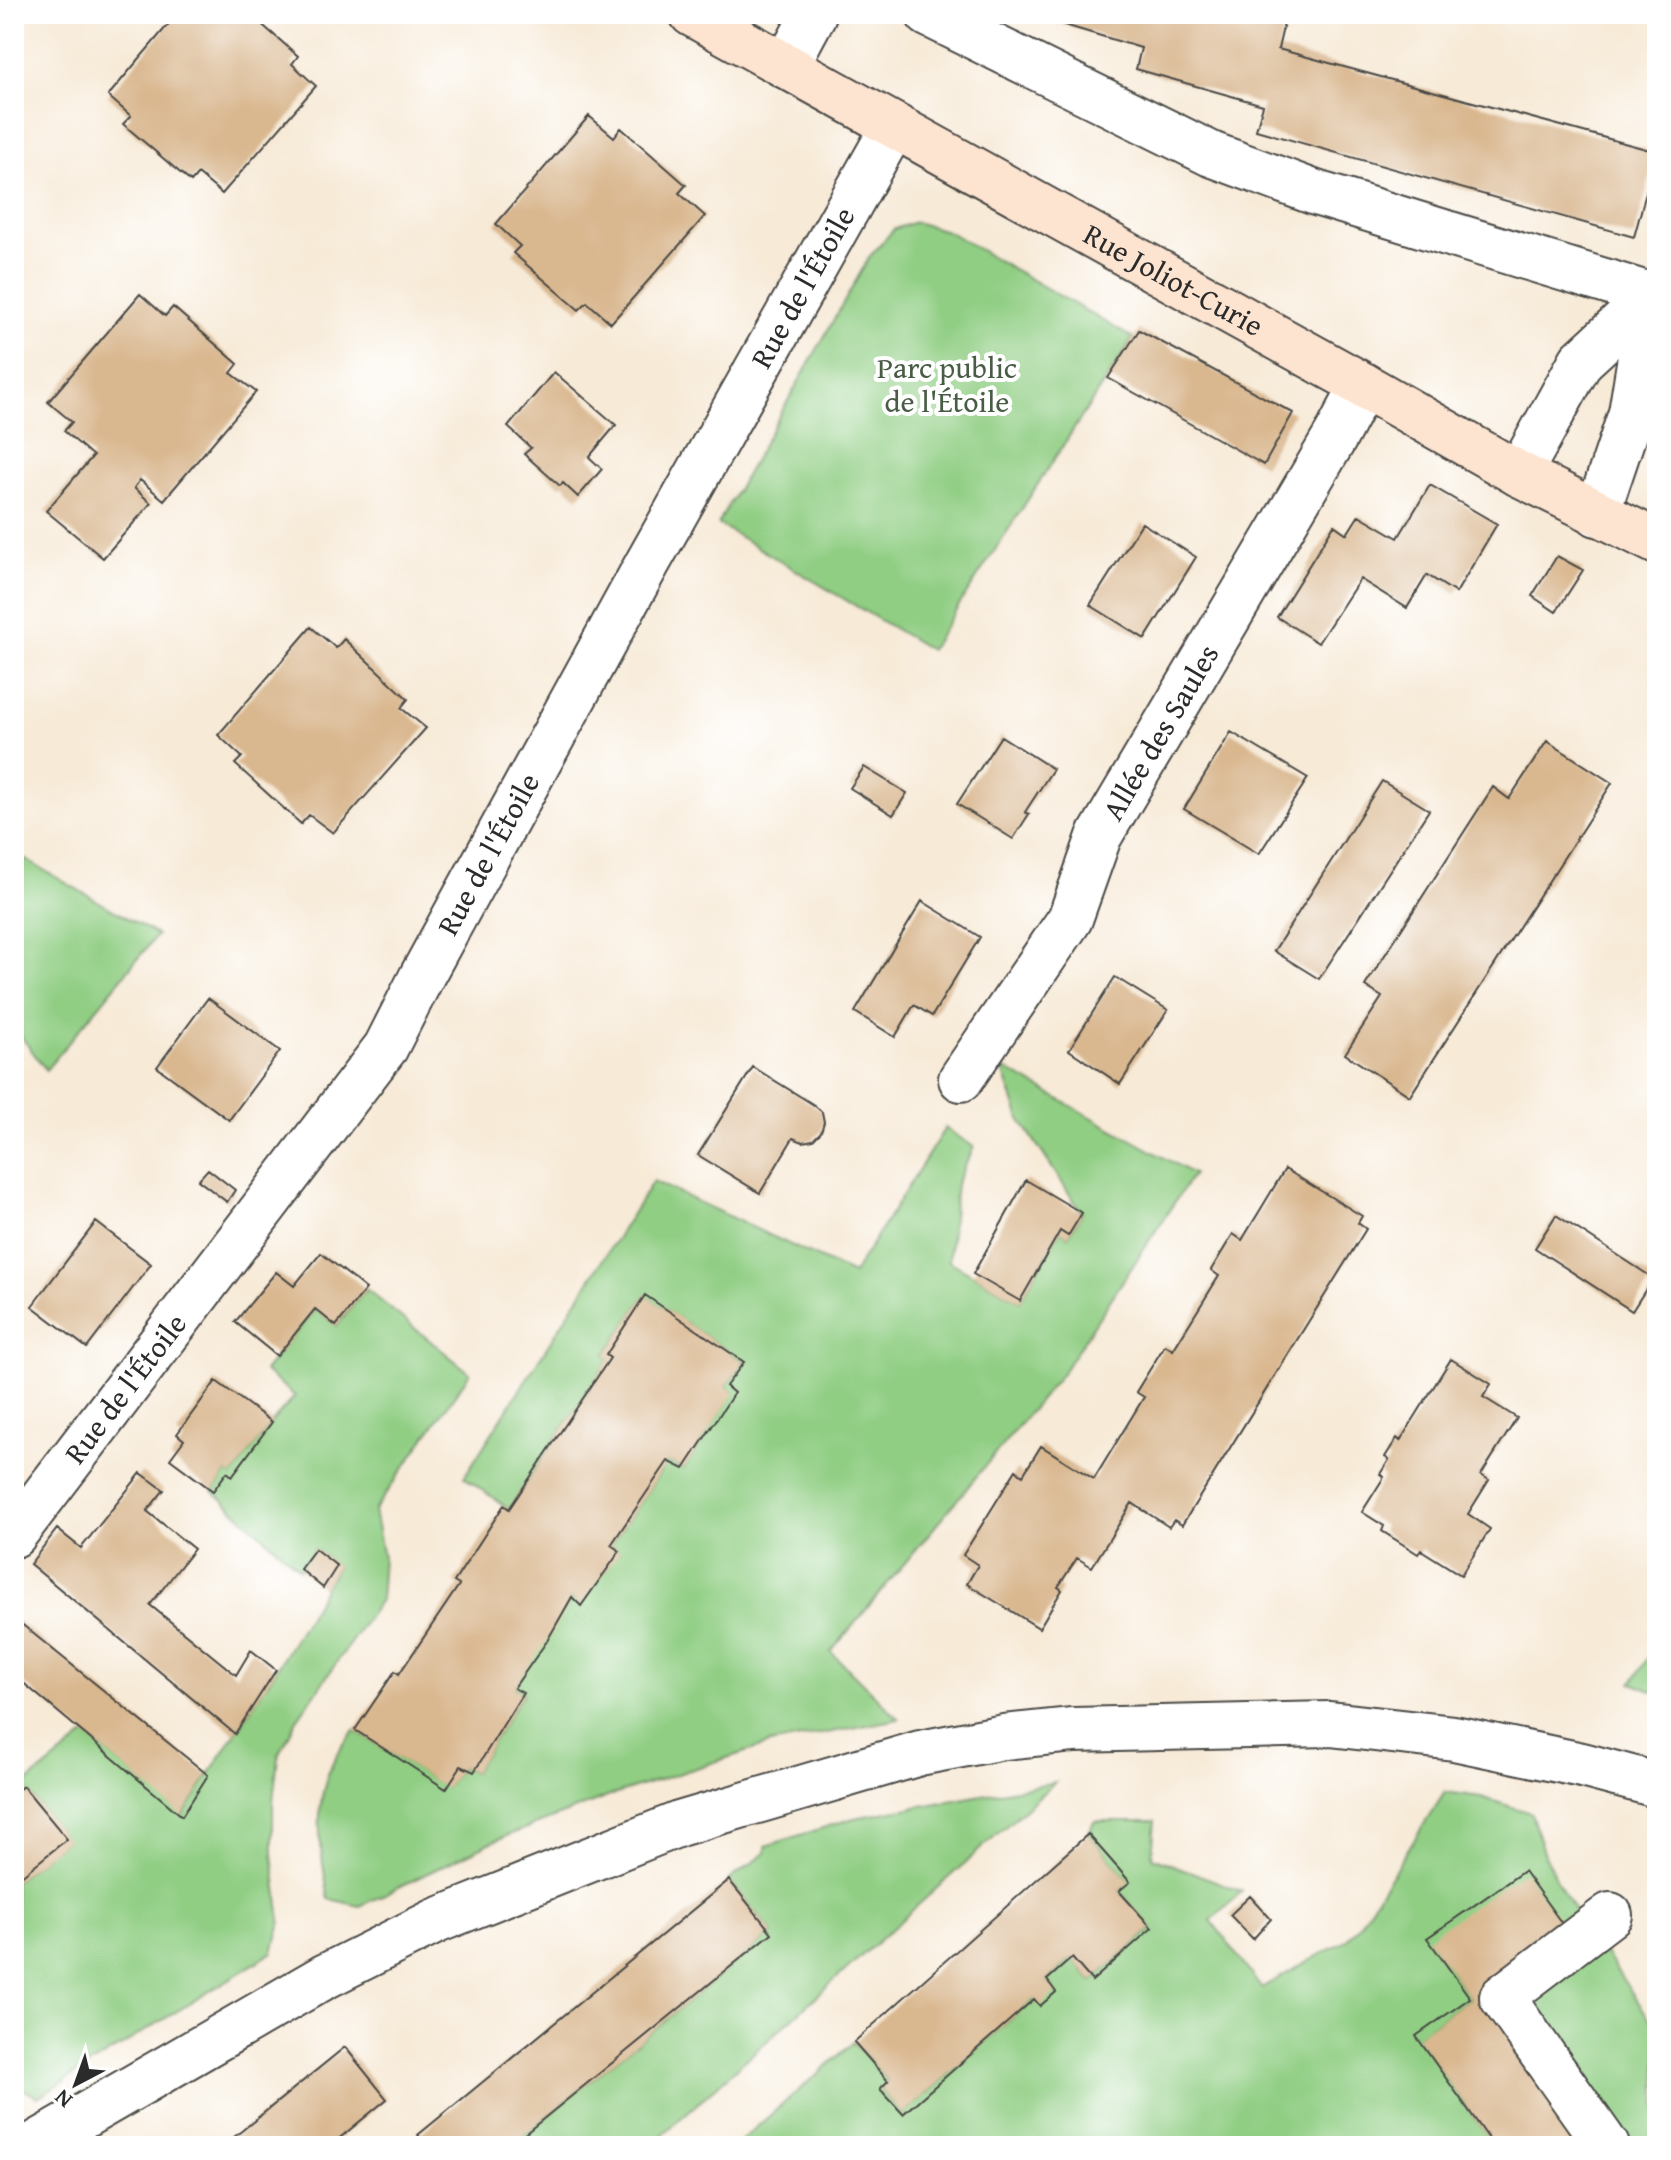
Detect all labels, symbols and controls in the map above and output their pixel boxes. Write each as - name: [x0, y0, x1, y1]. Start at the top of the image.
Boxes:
- street label: Rue de l'Étoile: [739, 198, 865, 376]
- street label: Rue Joliot-Curie: [1076, 212, 1272, 347]
- park label: Parc public de l'Étoile: [877, 345, 1017, 423]
- street label: Allée des Saules: [1091, 636, 1229, 828]
- street label: Rue de l'Étoile: [425, 765, 550, 943]
- street label: Rue de l'Étoile: [53, 1303, 197, 1473]
- north arrow: [36, 2044, 116, 2124]
- text: N: [47, 2082, 79, 2116]

